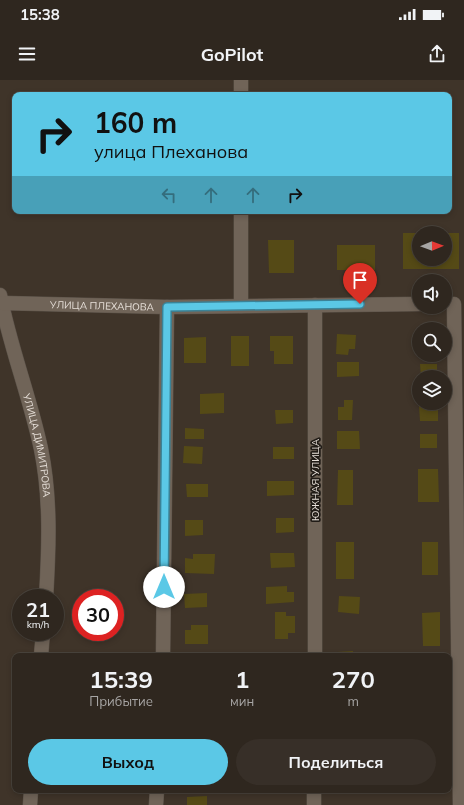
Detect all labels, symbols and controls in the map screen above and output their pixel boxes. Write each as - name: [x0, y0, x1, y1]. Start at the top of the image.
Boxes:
- text: 15:38: [20, 5, 60, 24]
- icon: menu: [16, 43, 38, 65]
- text: GoPilot: [201, 43, 263, 66]
- icon: share: [426, 43, 448, 65]
- text: 160 m: [94, 105, 177, 140]
- icon: right: [28, 108, 80, 160]
- text: улица Плеханова: [94, 140, 248, 163]
- icon: left: [158, 184, 180, 206]
- icon: ahead: [200, 184, 222, 206]
- icon: ahead: [242, 184, 264, 206]
- icon: right: [284, 184, 306, 206]
- north arrow: [412, 226, 452, 266]
- map controls: [412, 226, 452, 410]
- pin: [343, 263, 377, 304]
- icon: arrive: [349, 269, 371, 291]
- button: sound: [412, 274, 452, 314]
- street label: УЛИЦА ПЛЕХАНОВА: [49, 298, 155, 314]
- button: search: [412, 322, 452, 362]
- button: layers: [412, 370, 452, 410]
- street label: УЛИЦА ДИМИТРОВА: [20, 391, 53, 498]
- street label: ЮЖНАЯ УЛИЦА: [309, 438, 322, 521]
- position arrow: [143, 566, 185, 608]
- speed limit sign: 30: [72, 589, 124, 641]
- text: 21: [26, 597, 50, 622]
- text: km/h: [27, 618, 49, 631]
- text: 15:39: [89, 664, 153, 694]
- text: 1: [235, 664, 249, 694]
- text: 270: [332, 664, 375, 694]
- text: Прибытие: [89, 693, 153, 709]
- text: мин: [230, 693, 254, 709]
- text: m: [347, 693, 359, 709]
- button: Выход: [28, 739, 228, 785]
- button: Поделиться: [236, 739, 436, 785]

